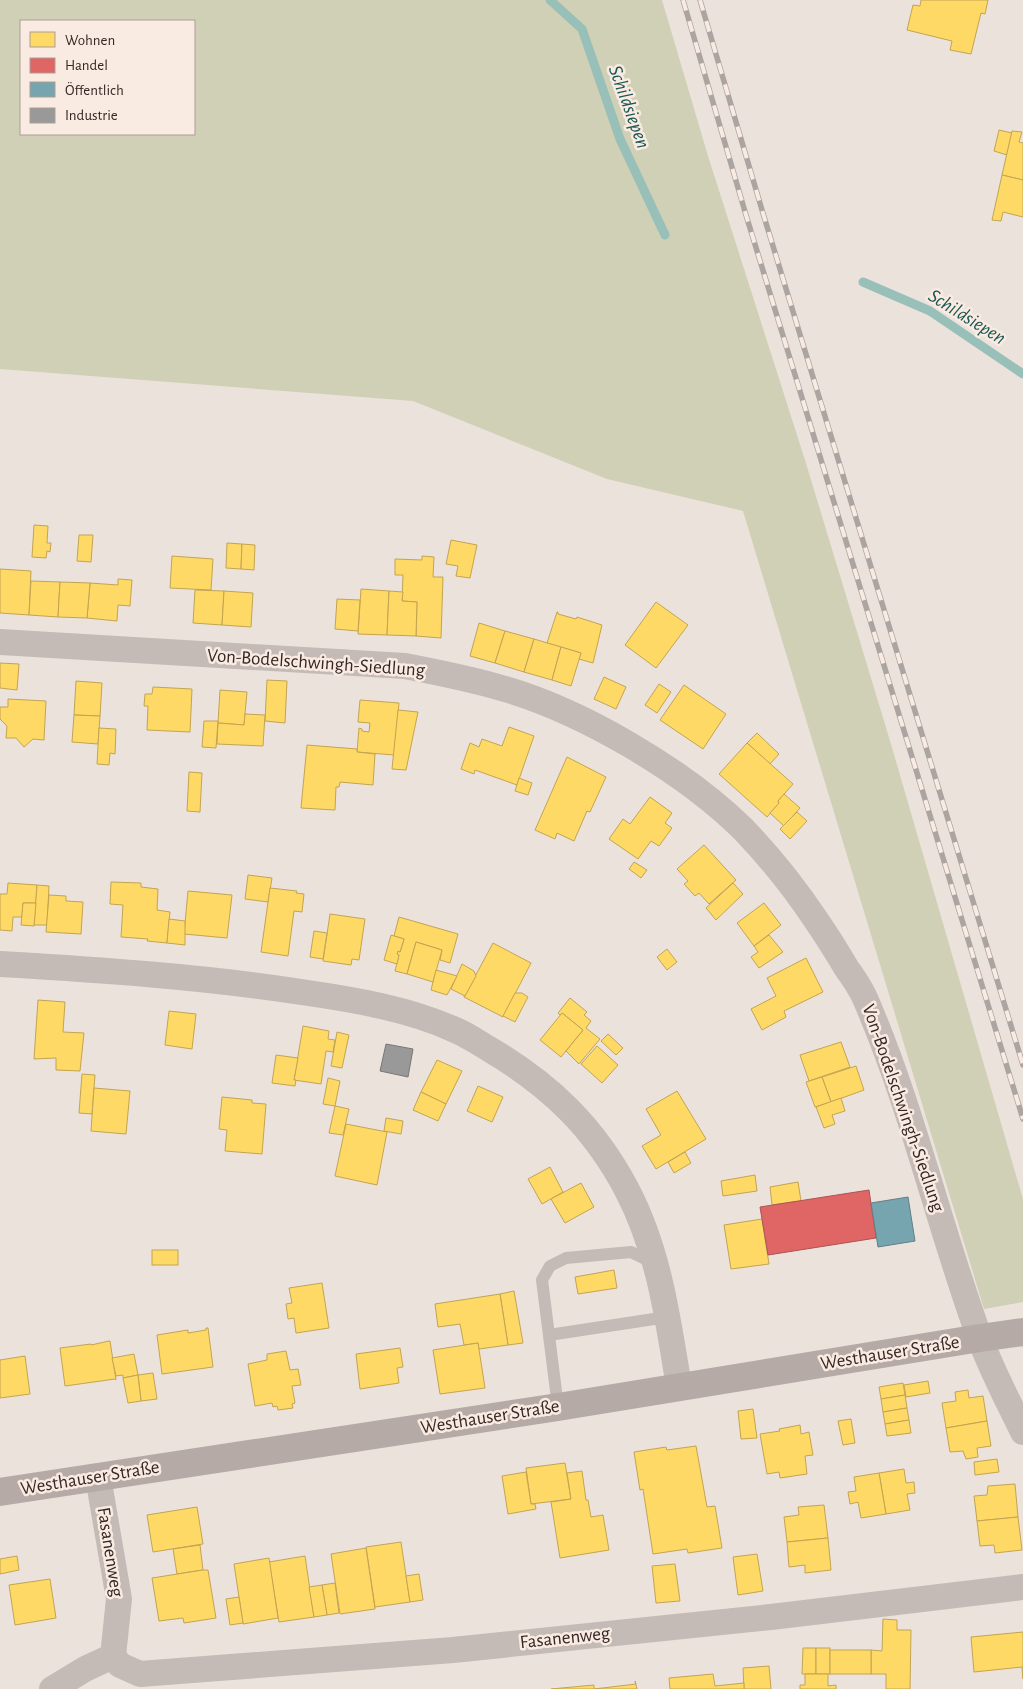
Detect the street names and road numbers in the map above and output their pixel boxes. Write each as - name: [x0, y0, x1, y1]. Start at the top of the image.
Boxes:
- street label: Von-Bodelschwingh-Siedlung: [207, 646, 426, 680]
- street label: Von-Bodelschwingh-Siedlung: [859, 1002, 948, 1215]
- street label: Westhauser Straße: [819, 1333, 961, 1373]
- street label: Westhauser Straße: [419, 1397, 561, 1437]
- street label: Westhauser Straße: [19, 1458, 161, 1498]
- street label: Fasanenweg: [94, 1506, 127, 1599]
- street label: Fasanenweg: [519, 1624, 612, 1652]

